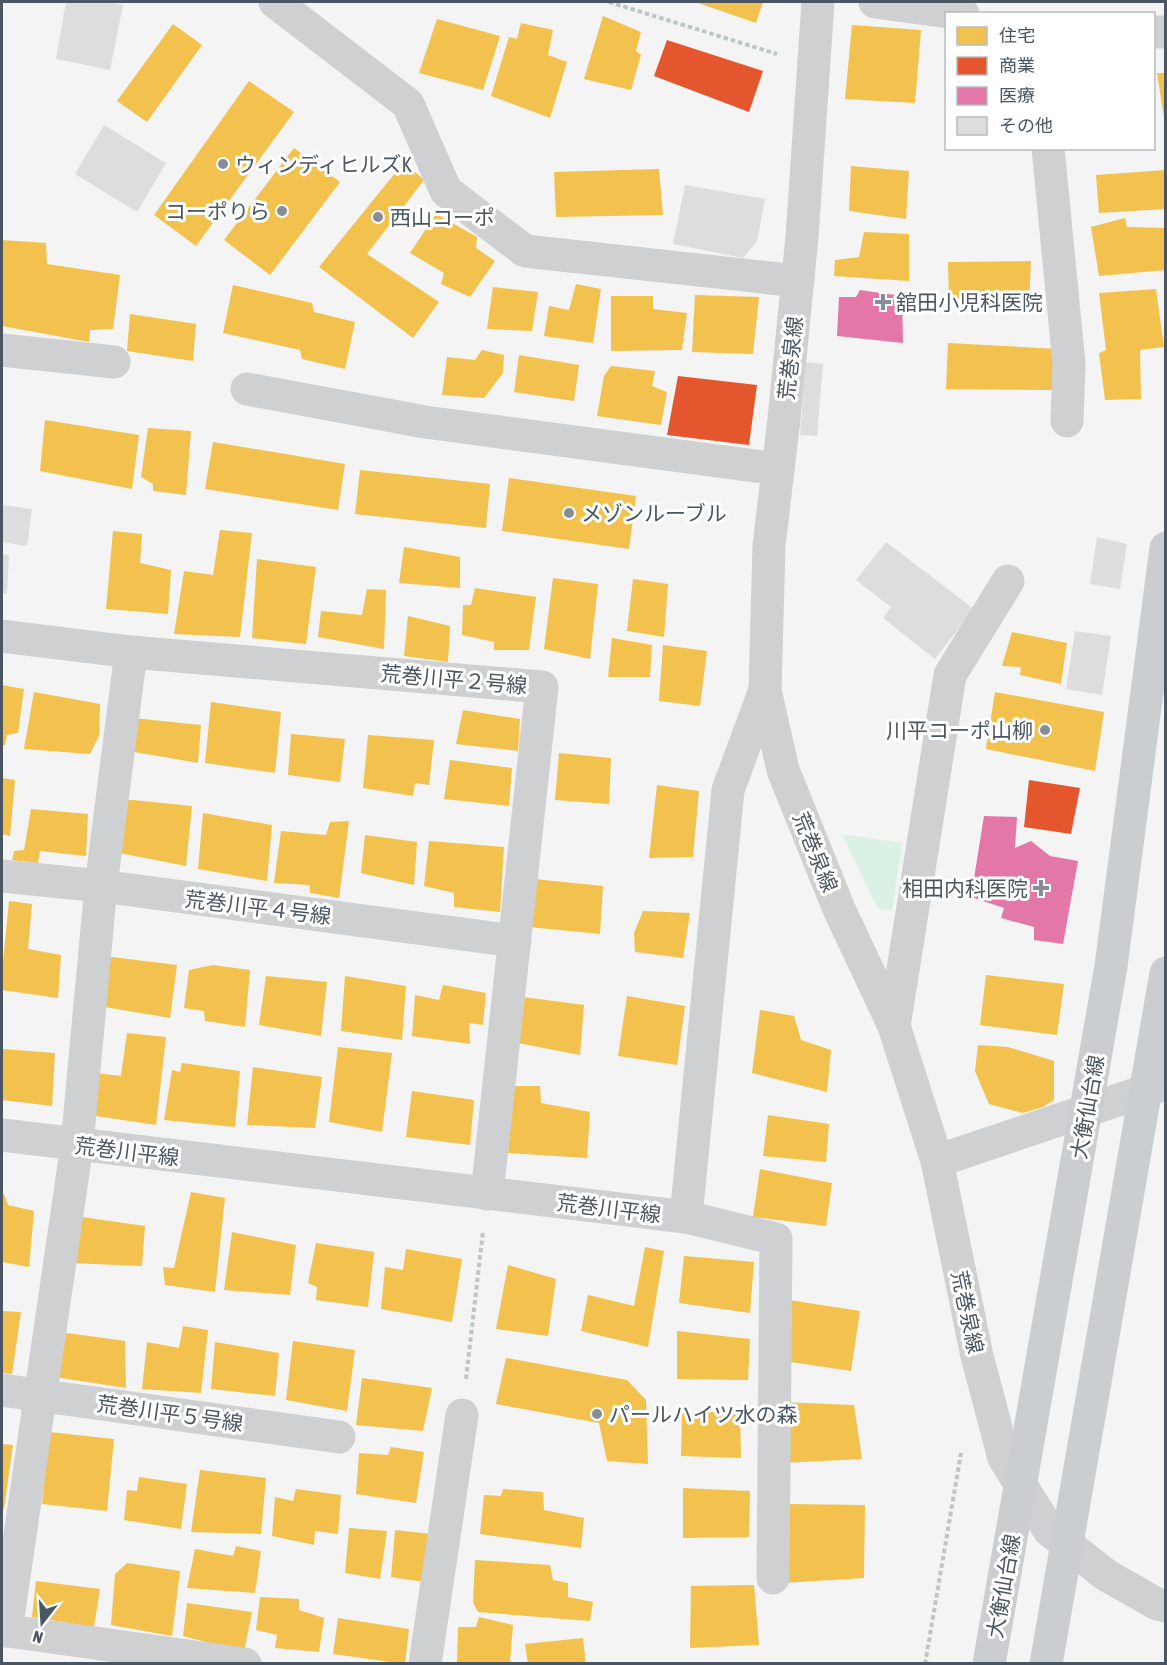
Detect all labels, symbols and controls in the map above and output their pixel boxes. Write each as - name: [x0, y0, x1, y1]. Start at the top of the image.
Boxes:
- legend: [945, 12, 1155, 150]
- text: 住宅: [999, 25, 1035, 46]
- text: 商業: [999, 55, 1035, 76]
- text: 医療: [999, 85, 1035, 106]
- text: その他: [999, 115, 1053, 136]
- place label: ウィンディヒルズK: [235, 152, 413, 176]
- marker: ウィンディヒルズK: [216, 157, 230, 171]
- place label: コーポりら: [165, 199, 270, 223]
- marker: コーポりら: [275, 204, 289, 218]
- place label: 西山コーポ: [390, 205, 495, 229]
- marker: 西山コーポ: [371, 210, 385, 224]
- place label: 舘田小児科医院: [896, 290, 1043, 314]
- marker: 舘田小児科医院: [874, 293, 892, 311]
- street label: 荒巻泉線: [774, 315, 806, 401]
- place label: メゾンルーブル: [581, 501, 727, 525]
- marker: メゾンルーブル: [562, 506, 576, 520]
- street label: 荒巻川平２号線: [380, 661, 528, 697]
- place label: 川平コーポ山柳: [886, 718, 1033, 742]
- marker: 川平コーポ山柳: [1038, 723, 1052, 737]
- street label: 荒巻泉線: [789, 809, 843, 895]
- place label: 相田内科医院: [902, 876, 1028, 900]
- marker: 相田内科医院: [1032, 879, 1050, 897]
- street label: 荒巻川平４号線: [184, 886, 332, 928]
- street label: 大衡仙台線: [1066, 1053, 1108, 1161]
- street label: 荒巻川平線: [73, 1133, 181, 1169]
- street label: 荒巻川平線: [555, 1190, 663, 1226]
- street label: 荒巻泉線: [948, 1268, 988, 1356]
- street label: 荒巻川平５号線: [96, 1391, 244, 1435]
- place label: パールハイツ水の森: [609, 1402, 798, 1426]
- marker: パールハイツ水の森: [590, 1407, 604, 1421]
- street label: 大衡仙台線: [982, 1532, 1024, 1640]
- north arrow: [12, 1593, 72, 1653]
- text: N: [30, 1627, 45, 1647]

